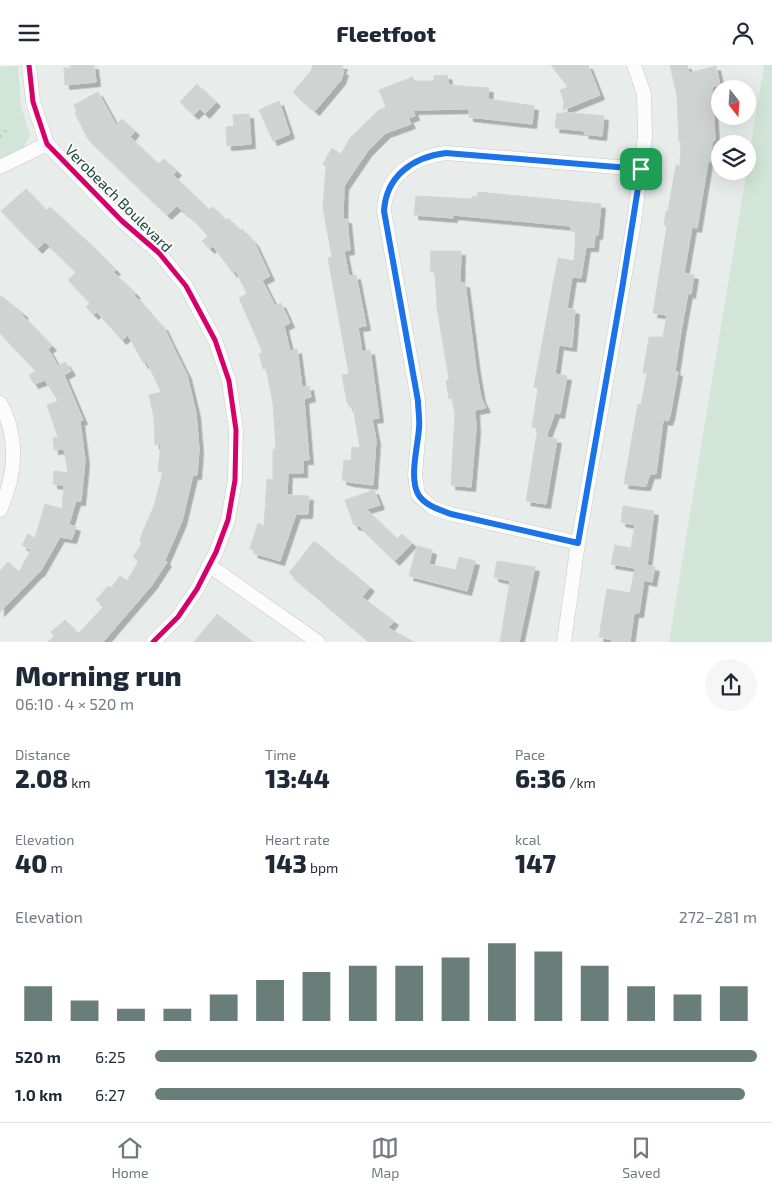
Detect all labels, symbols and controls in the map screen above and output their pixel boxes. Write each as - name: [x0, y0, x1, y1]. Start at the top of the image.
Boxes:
- icon: menu: [15, 19, 43, 47]
- icon: person: [729, 19, 757, 47]
- text: Fleetfoot: [336, 20, 436, 46]
- north arrow: [711, 80, 756, 125]
- map controls: [711, 80, 756, 180]
- button: layers: [711, 135, 756, 180]
- street label: Verobeach Boulevard: [62, 141, 176, 255]
- pin: [620, 148, 662, 190]
- icon: arrive: [627, 155, 655, 183]
- text: Morning run: [15, 658, 182, 692]
- button: share: [705, 659, 757, 711]
- text: 06:10 · 4 × 520 m: [15, 694, 134, 713]
- text: Distance: [15, 746, 70, 763]
- text: Time: [265, 746, 296, 763]
- text: Pace: [515, 746, 545, 763]
- text: 2.08: [15, 763, 68, 793]
- text: 13:44: [265, 763, 330, 793]
- text: 6:36: [515, 763, 566, 793]
- text: km: [68, 774, 91, 791]
- text: /km: [566, 774, 596, 791]
- text: Elevation: [15, 831, 74, 848]
- text: Heart rate: [265, 831, 330, 848]
- text: kcal: [515, 831, 541, 848]
- text: 40: [15, 848, 47, 878]
- text: 143: [265, 848, 307, 878]
- text: 147: [515, 848, 556, 878]
- text: m: [47, 859, 63, 876]
- text: bpm: [307, 859, 338, 876]
- text: Elevation: [15, 907, 83, 926]
- text: 272–281 m: [679, 907, 757, 926]
- text: 520 m: [15, 1047, 61, 1066]
- text: 6:25: [95, 1047, 126, 1066]
- text: 1.0 km: [15, 1085, 62, 1104]
- text: 6:27: [95, 1085, 125, 1104]
- tab: Home: [111, 1134, 148, 1181]
- tab: Map: [371, 1134, 399, 1181]
- tab: Saved: [622, 1134, 661, 1181]

